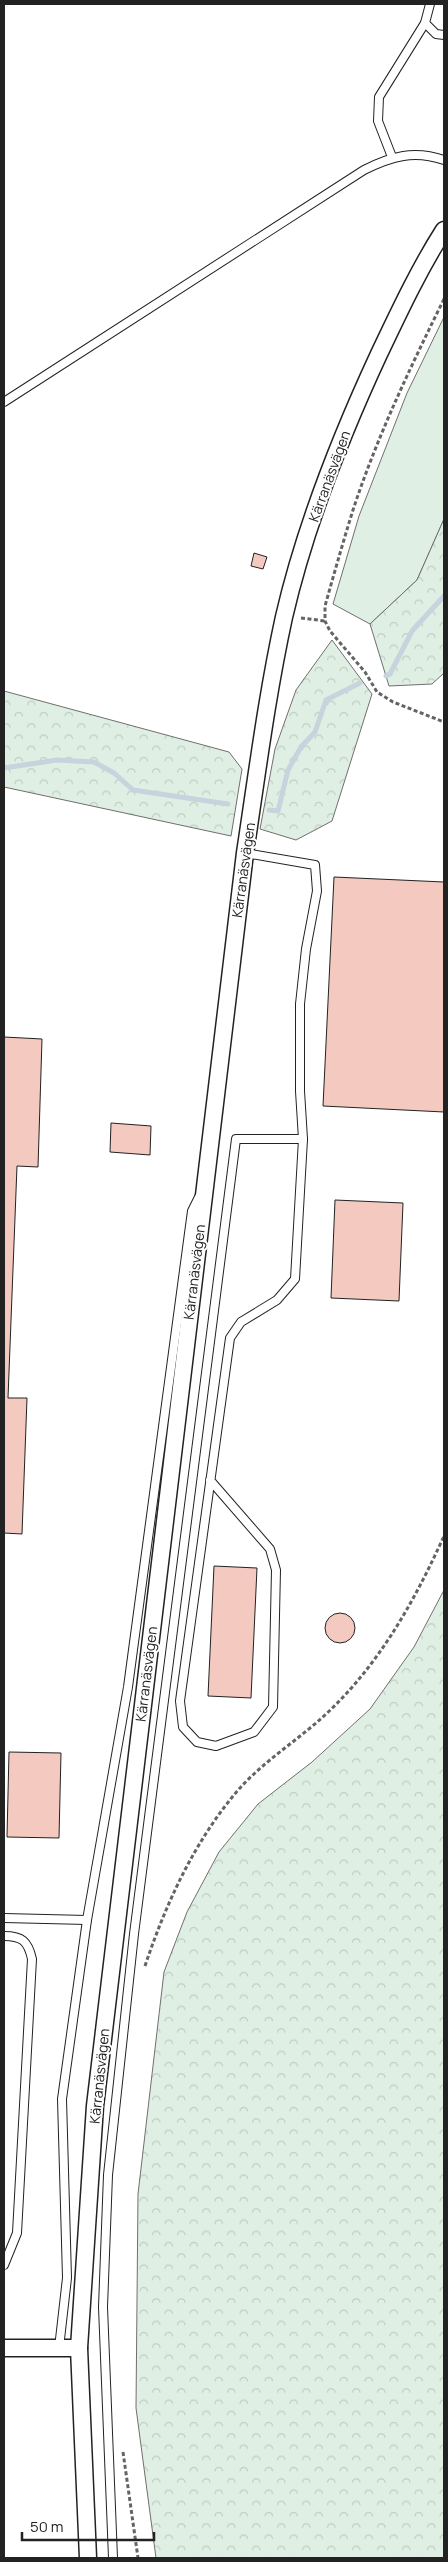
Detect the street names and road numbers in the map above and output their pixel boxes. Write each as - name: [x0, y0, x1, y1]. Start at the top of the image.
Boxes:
- street label: Kärranäsvägen: [304, 428, 354, 524]
- street label: Kärranäsvägen: [227, 821, 259, 919]
- street label: Kärranäsvägen: [179, 1223, 209, 1321]
- street label: Kärranäsvägen: [131, 1625, 161, 1723]
- street label: Kärranäsvägen: [85, 2027, 113, 2125]

